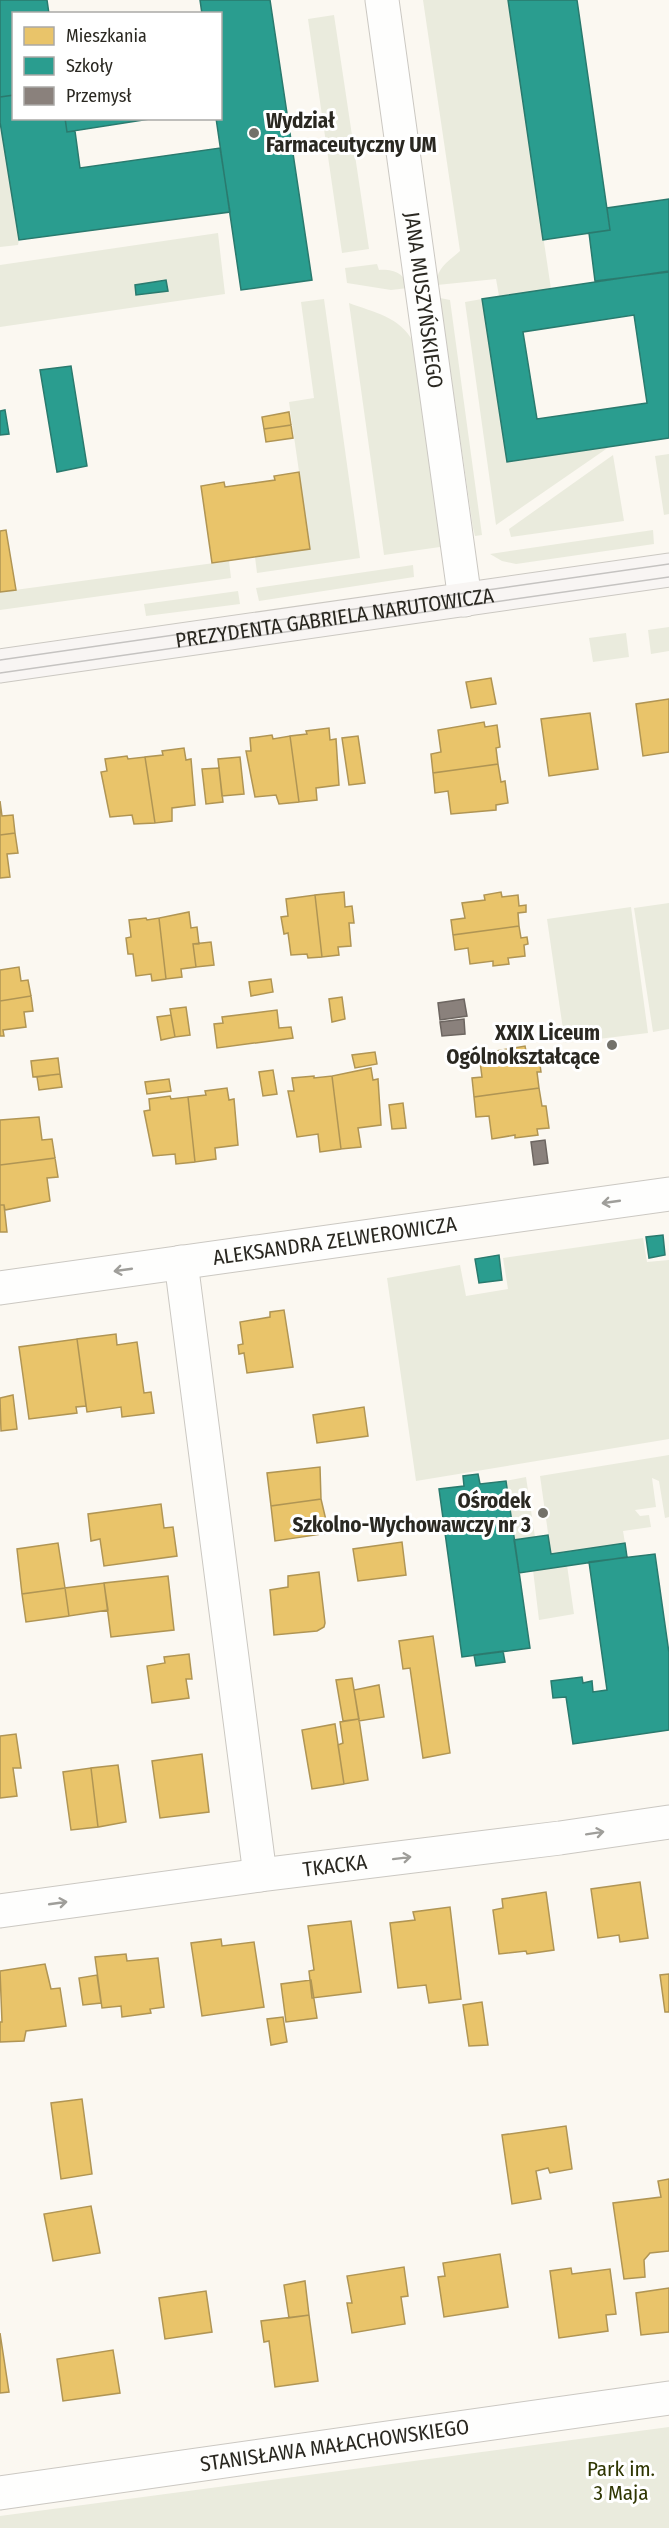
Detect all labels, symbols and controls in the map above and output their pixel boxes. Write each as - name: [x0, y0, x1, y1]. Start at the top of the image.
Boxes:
- legend: [12, 12, 222, 120]
- text: Mieszkania: [66, 25, 147, 47]
- text: Szkoły: [66, 55, 113, 77]
- text: Przemysł: [66, 85, 132, 107]
- place label: Wydział Farmaceutyczny UM: [266, 108, 437, 158]
- marker: Wydział Farmaceutyczny UM: [247, 126, 261, 140]
- street label: JANA MUSZYŃSKIEGO: [398, 210, 449, 390]
- street label: PREZYDENTA GABRIELA NARUTOWICZA: [174, 582, 495, 654]
- place label: XXIX Liceum Ogólnokształcące: [446, 1020, 600, 1070]
- marker: XXIX Liceum Ogólnokształcące: [605, 1038, 619, 1052]
- one-way arrow: [602, 1197, 621, 1208]
- street label: ALEKSANDRA ZELWEROWICZA: [211, 1211, 458, 1271]
- one-way arrow: [114, 1265, 134, 1276]
- place label: Ośrodek Szkolno-Wychowawczy nr 3: [293, 1488, 531, 1538]
- marker: Ośrodek Szkolno-Wychowawczy nr 3: [536, 1506, 550, 1520]
- one-way arrow: [585, 1828, 604, 1839]
- street label: TKACKA: [301, 1849, 369, 1883]
- one-way arrow: [391, 1852, 411, 1863]
- one-way arrow: [48, 1898, 67, 1909]
- street label: STANISŁAWA MAŁACHOWSKIEGO: [198, 2414, 471, 2477]
- park label: Park im. 3 Maja: [587, 2456, 655, 2506]

